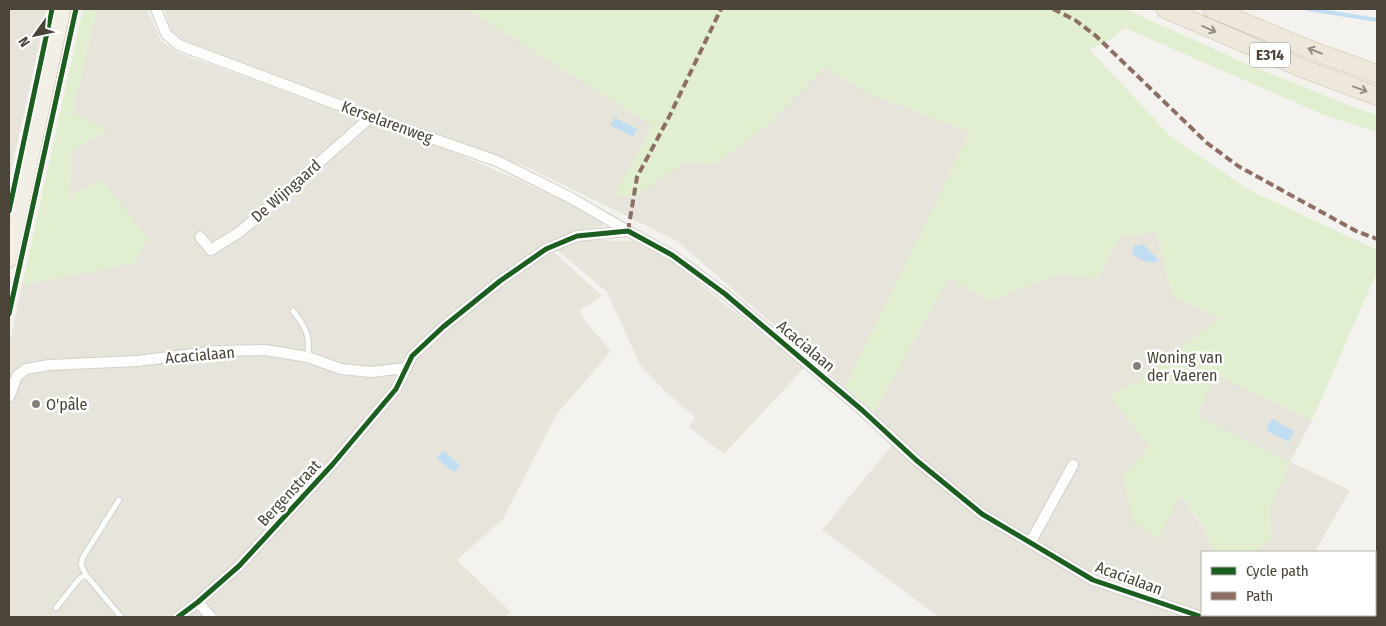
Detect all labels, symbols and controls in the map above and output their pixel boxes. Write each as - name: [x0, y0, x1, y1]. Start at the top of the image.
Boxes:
- north arrow: [10, 10, 60, 60]
- one-way arrow: [1201, 24, 1216, 34]
- text: N: [15, 34, 34, 50]
- road number: E314: [1250, 42, 1290, 68]
- one-way arrow: [1308, 46, 1323, 55]
- one-way arrow: [1352, 85, 1367, 94]
- street label: Kerselarenweg: [339, 97, 436, 147]
- street label: De Wijngaard: [247, 156, 325, 226]
- street label: Acacialaan: [773, 316, 839, 376]
- street label: Acacialaan: [164, 342, 236, 368]
- place label: Woning van der Vaeren: [1147, 348, 1223, 385]
- marker: Woning van der Vaeren: [1131, 360, 1143, 372]
- place label: O'pâle: [46, 395, 87, 414]
- marker: O'pâle: [30, 398, 42, 410]
- street label: Bergenstraat: [254, 455, 325, 530]
- legend: [1201, 551, 1376, 616]
- street label: Acacialaan: [1093, 557, 1165, 599]
- text: Cycle path: [1246, 562, 1309, 580]
- text: Path: [1246, 587, 1273, 605]

